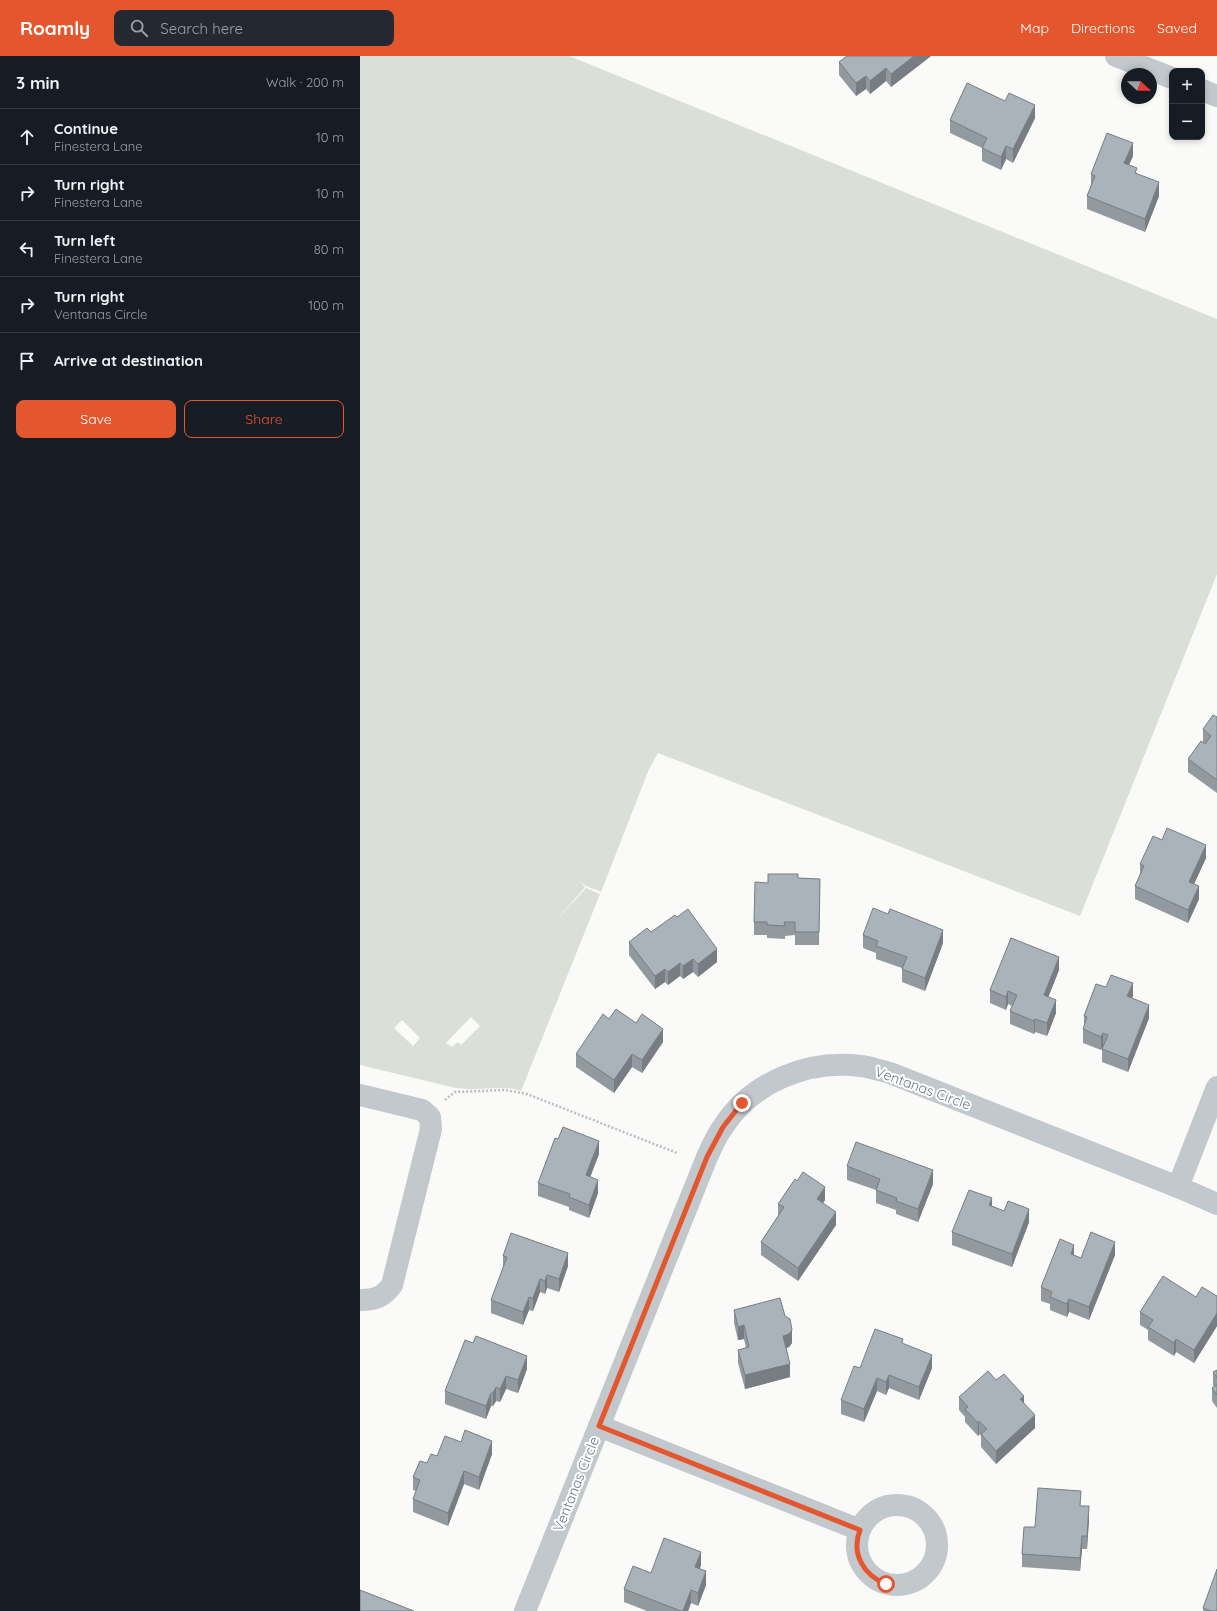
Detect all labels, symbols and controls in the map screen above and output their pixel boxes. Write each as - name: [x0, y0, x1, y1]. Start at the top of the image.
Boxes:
- search box: [114, 10, 394, 46]
- text: Roamly: [20, 16, 90, 40]
- icon: search: [128, 17, 150, 39]
- text: Search here: [160, 19, 243, 38]
- text: Map: [1020, 19, 1049, 37]
- text: Directions: [1071, 19, 1135, 37]
- text: Saved: [1157, 19, 1197, 37]
- north arrow: [1121, 68, 1157, 104]
- map controls: [1169, 68, 1205, 140]
- button: +: [1169, 68, 1205, 104]
- text: 3 min: [16, 72, 60, 93]
- text: Walk · 200 m: [266, 74, 344, 90]
- button: −: [1169, 104, 1205, 140]
- text: Continue: [54, 119, 118, 138]
- icon: ahead: [16, 126, 38, 148]
- text: 10 m: [316, 129, 344, 145]
- text: Finestera Lane: [54, 138, 143, 154]
- text: Turn right: [54, 175, 125, 194]
- icon: right: [16, 182, 38, 204]
- text: 10 m: [316, 185, 344, 201]
- text: Finestera Lane: [54, 194, 143, 210]
- text: Turn left: [54, 231, 116, 250]
- icon: left: [16, 238, 38, 260]
- text: 80 m: [314, 241, 344, 257]
- text: Finestera Lane: [54, 250, 143, 266]
- text: Turn right: [54, 287, 125, 306]
- icon: right: [16, 294, 38, 316]
- text: 100 m: [308, 297, 344, 313]
- text: Ventanas Circle: [54, 306, 147, 322]
- icon: arrive: [16, 350, 38, 372]
- text: Arrive at destination: [54, 351, 203, 370]
- button: Save: [16, 400, 176, 438]
- button: Share: [184, 400, 344, 438]
- street label: Ventanas Circle: [873, 1062, 973, 1114]
- route end: [733, 1094, 751, 1112]
- street label: Ventanas Circle: [549, 1434, 603, 1534]
- route start: [877, 1575, 895, 1593]

